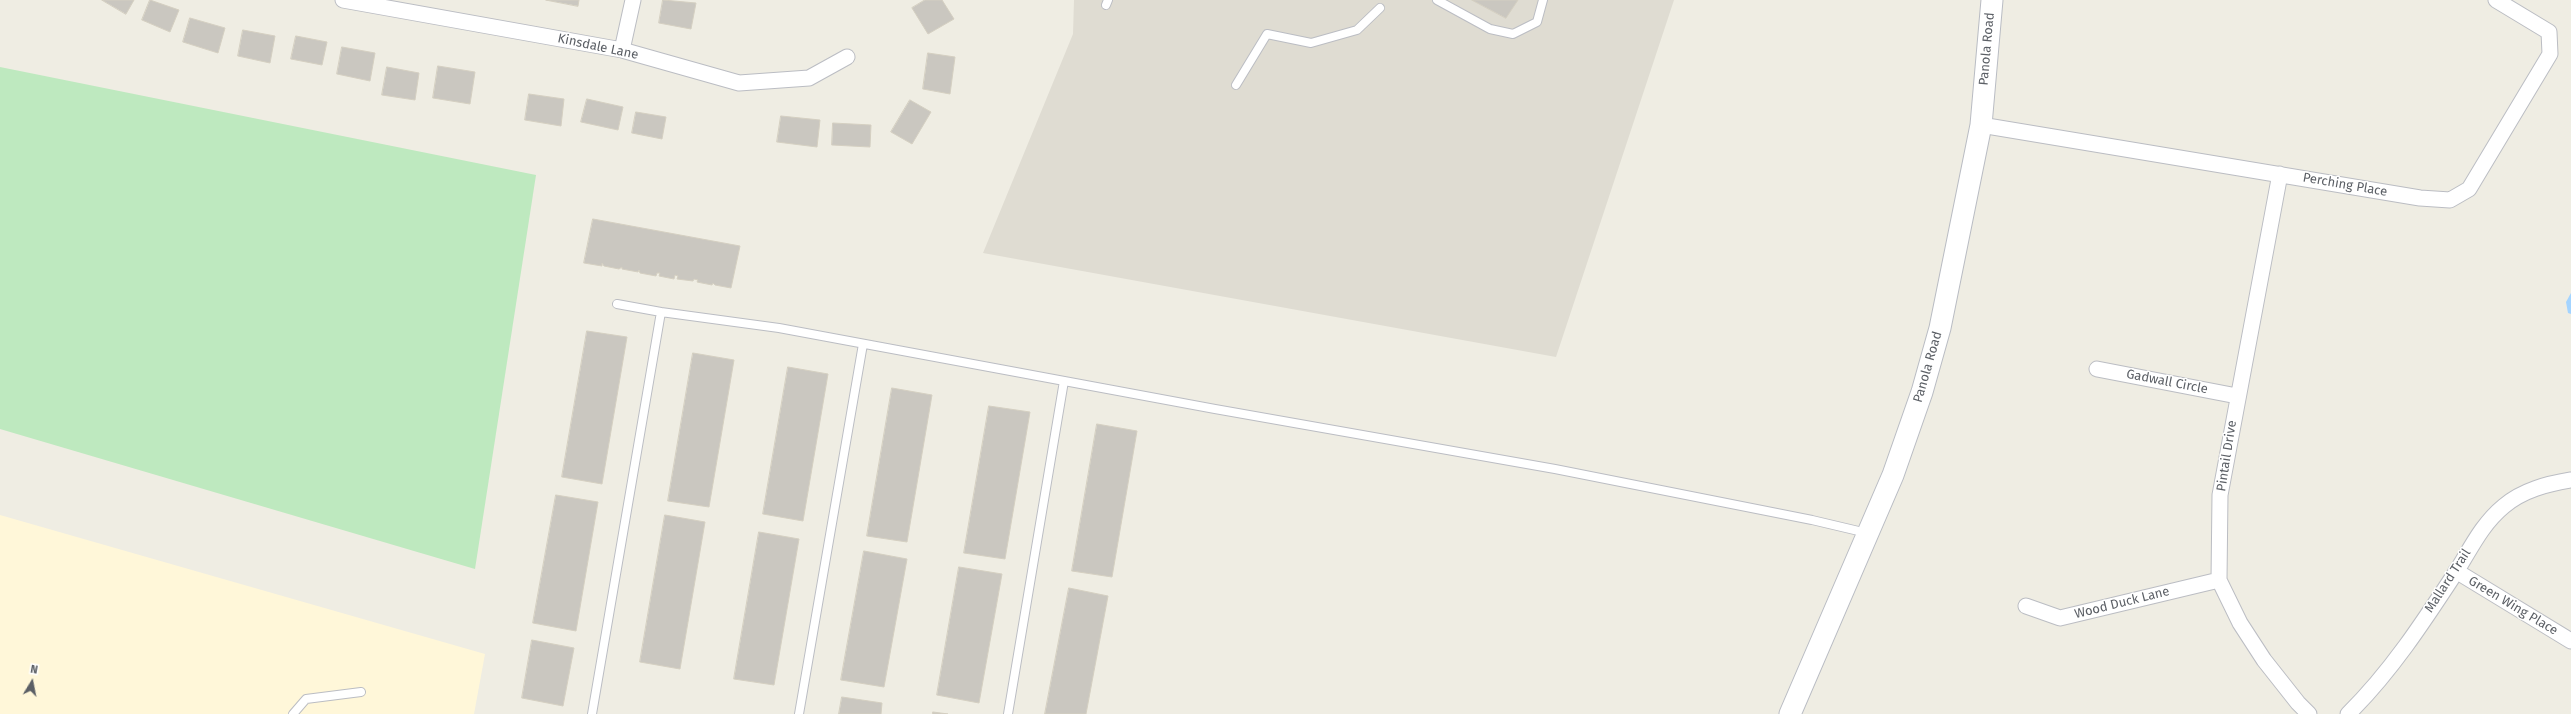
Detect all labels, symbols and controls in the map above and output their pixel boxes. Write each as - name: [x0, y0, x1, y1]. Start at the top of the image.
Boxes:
- street label: Panola Road: [1976, 12, 1998, 86]
- street label: Kinsdale Lane: [556, 31, 640, 63]
- street label: Perching Place: [2302, 170, 2388, 200]
- street label: Panola Road: [1910, 330, 1946, 404]
- street label: Gadwall Circle: [2125, 366, 2209, 398]
- street label: Pintail Drive: [2214, 419, 2240, 493]
- street label: Mallard Trail: [2422, 546, 2474, 616]
- street label: Green Wing Place: [2465, 573, 2561, 639]
- street label: Wood Duck Lane: [2073, 584, 2171, 622]
- north arrow: [12, 662, 52, 702]
- text: N: [29, 663, 39, 677]

